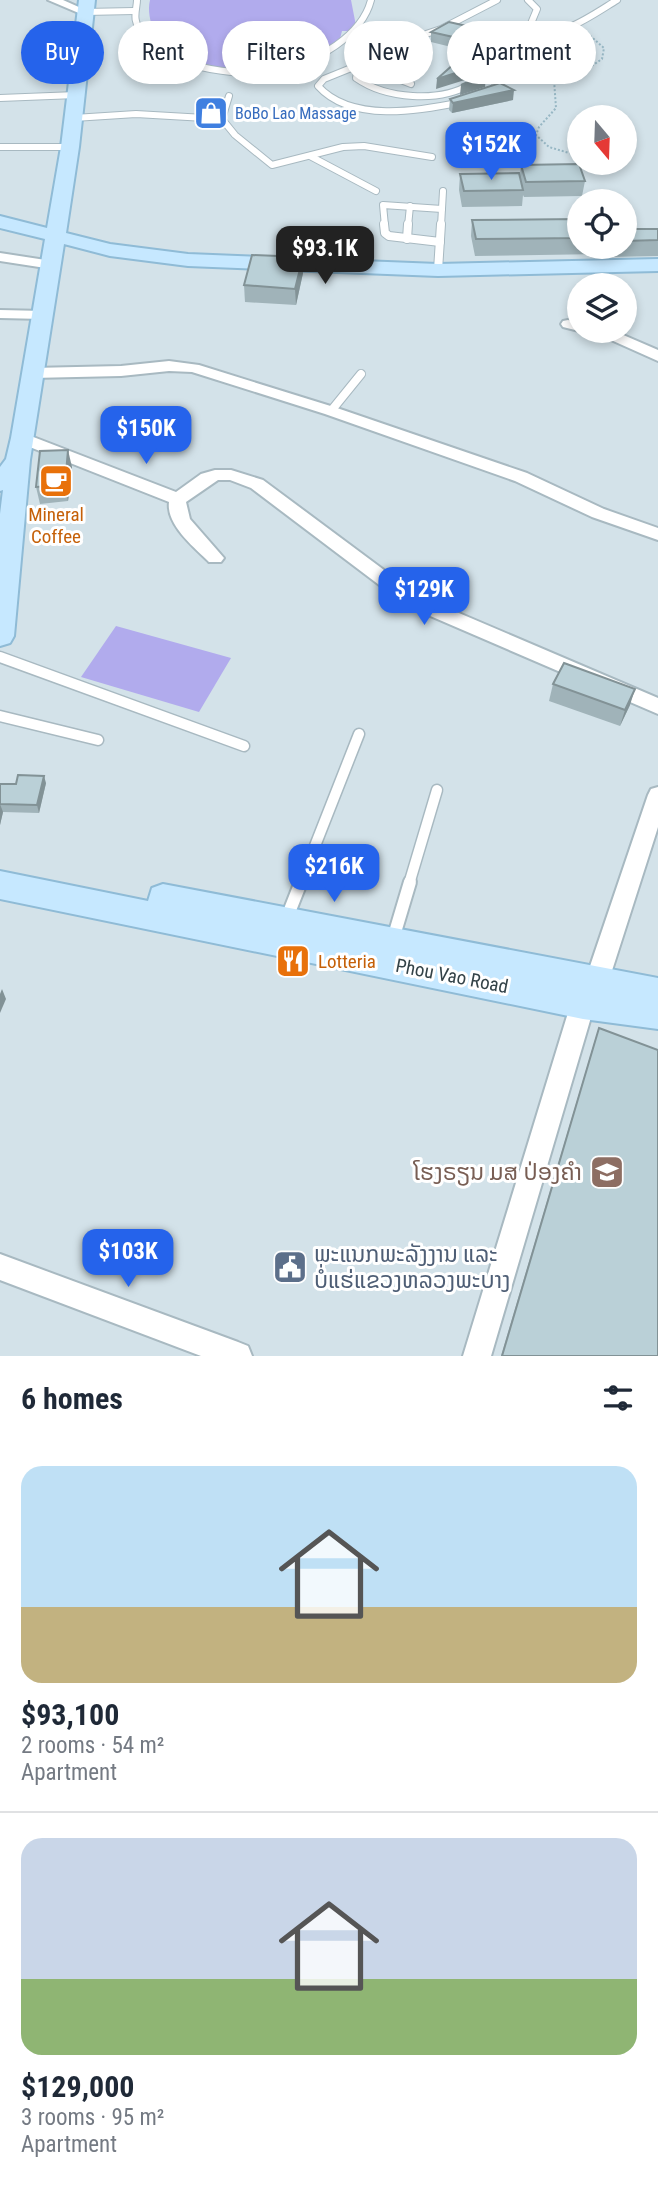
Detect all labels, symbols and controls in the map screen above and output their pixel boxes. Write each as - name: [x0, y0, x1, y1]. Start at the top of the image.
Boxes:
- chip: Buy: [21, 21, 104, 84]
- chip: Rent: [118, 21, 208, 84]
- chip: Filters: [222, 21, 330, 84]
- chip: New: [344, 21, 433, 84]
- chip: Apartment: [447, 21, 596, 84]
- shop icon: BoBo Lao Massage: [192, 94, 230, 132]
- place label: BoBo Lao Massage: [235, 104, 357, 123]
- north arrow: [567, 105, 637, 175]
- map controls: [567, 105, 637, 343]
- pin: $152K: [442, 122, 540, 182]
- text: $152K: [461, 131, 521, 158]
- button: locate: [567, 189, 637, 259]
- pin: $93.1K: [268, 226, 382, 286]
- text: $93.1K: [292, 235, 358, 262]
- button: layers: [567, 273, 637, 343]
- pin: $150K: [97, 406, 195, 466]
- text: $150K: [116, 415, 176, 442]
- cafe icon: Mineral Coffee: [37, 462, 75, 500]
- place label: Mineral Coffee: [28, 503, 84, 548]
- pin: $129K: [375, 568, 473, 627]
- text: $129K: [394, 576, 454, 603]
- pin: $216K: [285, 844, 383, 904]
- text: $216K: [304, 853, 364, 880]
- restaurant icon: Lotteria: [274, 942, 312, 980]
- place label: Lotteria: [318, 950, 376, 973]
- street label: Phou Vao Road: [394, 954, 510, 998]
- school or university icon: ໂຮງຣຽນ ມສ ປ່ອງຄຳ: [588, 1153, 626, 1191]
- place label: ໂຮງຣຽນ ມສ ປ່ອງຄຳ: [413, 1159, 582, 1186]
- pin: $103K: [79, 1230, 177, 1289]
- text: $103K: [98, 1238, 158, 1265]
- place label: ພະແນກພະລັງງານ ແລະ ບໍ່ແຮ່ແຂວງຫລວງພະບາງ: [314, 1241, 511, 1294]
- public building icon: ພະແນກພະລັງງານ ແລະ ບໍ່ແຮ່ແຂວງຫລວງພະບາງ: [271, 1248, 309, 1286]
- icon: filters: [599, 1379, 637, 1417]
- text: 6 homes: [21, 1381, 123, 1416]
- icon: home: [266, 1511, 392, 1637]
- text: $93,100: [21, 1697, 119, 1732]
- text: 2 rooms · 54 m²: [21, 1732, 164, 1759]
- text: Apartment: [21, 1759, 117, 1786]
- icon: home: [266, 1883, 392, 2009]
- text: $129,000: [21, 2069, 134, 2104]
- text: 3 rooms · 95 m²: [21, 2104, 164, 2131]
- text: Apartment: [21, 2131, 117, 2158]

